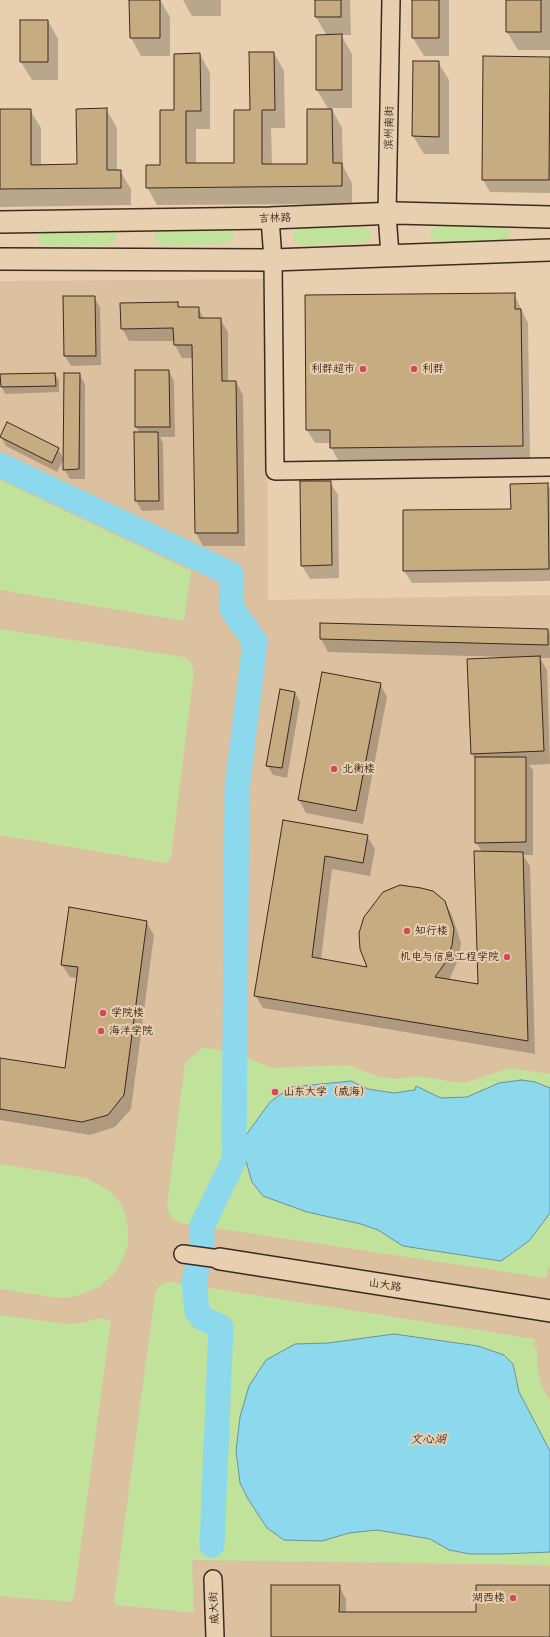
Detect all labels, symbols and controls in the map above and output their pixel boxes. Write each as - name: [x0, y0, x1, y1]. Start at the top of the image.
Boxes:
- street label: 滨州南街: [382, 106, 396, 150]
- street label: 吉林路: [258, 211, 292, 225]
- place label: 利群超市: [311, 362, 355, 376]
- place label: 利群: [422, 362, 444, 376]
- marker: 利群超市: [358, 364, 368, 374]
- marker: 利群: [409, 364, 419, 374]
- place label: 北衡楼: [342, 762, 375, 776]
- marker: 北衡楼: [329, 764, 339, 774]
- place label: 知行楼: [415, 924, 448, 938]
- marker: 知行楼: [402, 926, 412, 936]
- place label: 机电与信息工程学院: [400, 950, 499, 964]
- marker: 机电与信息工程学院: [502, 952, 512, 962]
- place label: 学院楼: [111, 1006, 144, 1020]
- marker: 学院楼: [98, 1008, 108, 1018]
- place label: 海洋学院: [109, 1024, 153, 1038]
- marker: 海洋学院: [96, 1026, 106, 1036]
- place label: 山东大学（威海）: [283, 1085, 371, 1099]
- marker: 山东大学（威海）: [270, 1087, 280, 1097]
- street label: 山大路: [368, 1276, 402, 1294]
- water label: 文心湖: [410, 1432, 446, 1446]
- street label: 威大街: [207, 1591, 221, 1625]
- place label: 湖西楼: [472, 1591, 505, 1605]
- marker: 湖西楼: [508, 1593, 518, 1603]

